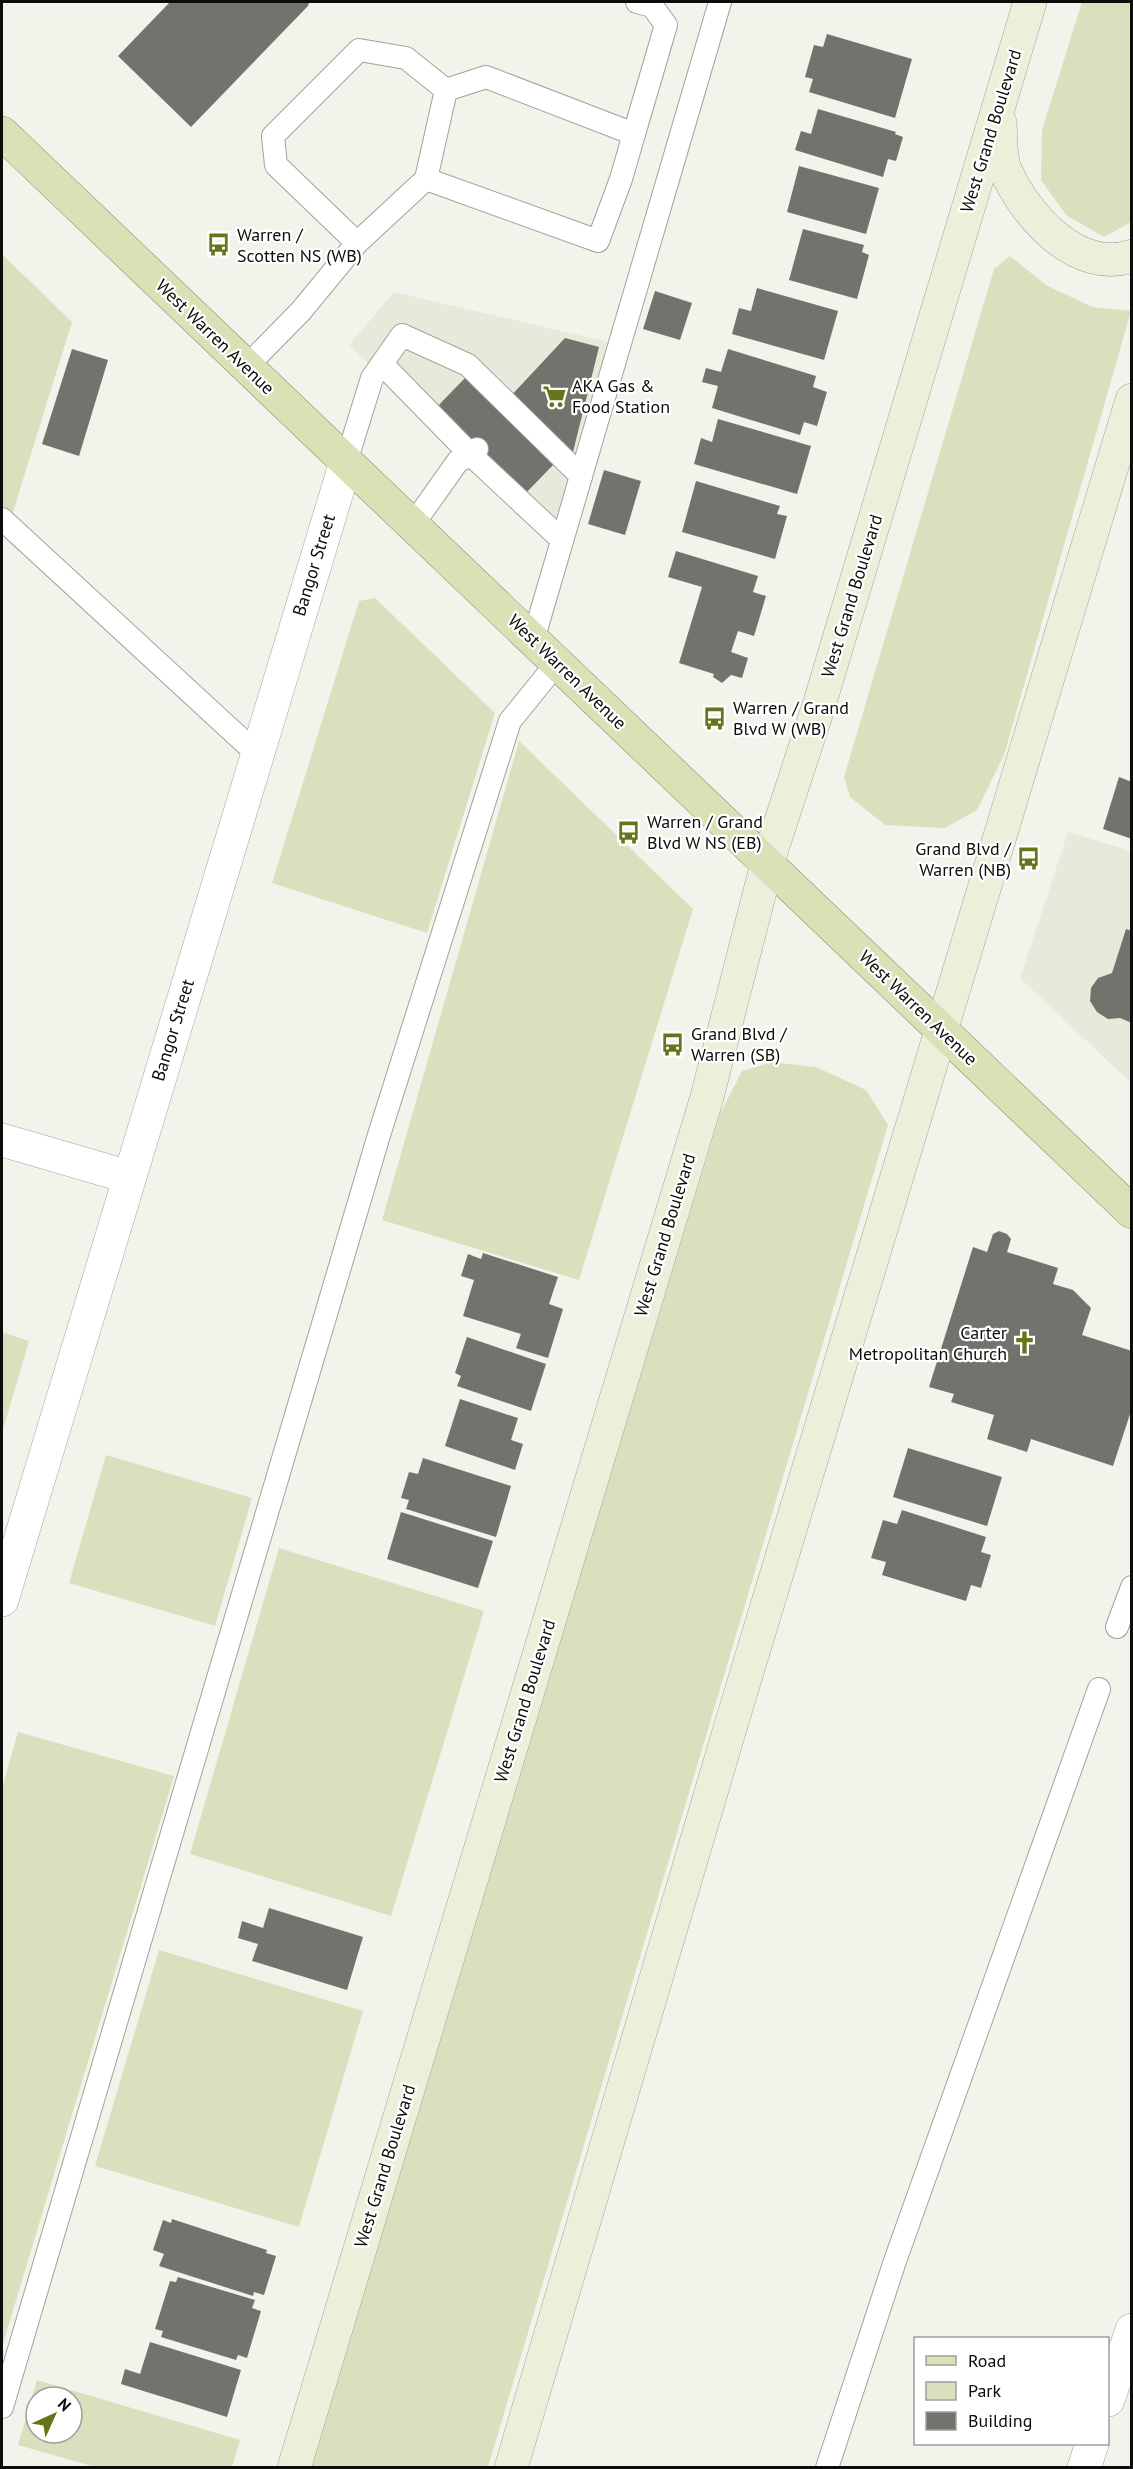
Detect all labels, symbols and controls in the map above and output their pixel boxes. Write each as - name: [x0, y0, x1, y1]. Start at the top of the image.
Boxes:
- street label: West Grand Boulevard: [955, 46, 1026, 215]
- place label: Warren / Scotten NS (WB): [237, 223, 362, 267]
- bus stop icon: Warren / Scotten NS (WB): [206, 232, 232, 258]
- street label: West Warren Avenue: [151, 274, 280, 399]
- place label: AKA Gas & Food Station: [572, 374, 670, 418]
- supermarket icon: AKA Gas & Food Station: [541, 383, 567, 409]
- street label: Bangor Street: [287, 511, 340, 619]
- street label: West Grand Boulevard: [816, 511, 887, 680]
- street label: West Warren Avenue: [503, 609, 632, 734]
- place label: Warren / Grand Blvd W (WB): [733, 696, 849, 740]
- bus stop icon: Warren / Grand Blvd W (WB): [702, 705, 728, 731]
- place label: Warren / Grand Blvd W NS (EB): [647, 810, 763, 854]
- bus stop icon: Warren / Grand Blvd W NS (EB): [616, 819, 642, 845]
- place label: Grand Blvd / Warren (NB): [915, 837, 1013, 881]
- bus stop icon: Grand Blvd / Warren (NB): [1016, 846, 1042, 872]
- street label: West Warren Avenue: [854, 945, 983, 1070]
- street label: Bangor Street: [146, 976, 199, 1084]
- place label: Grand Blvd / Warren (SB): [691, 1022, 788, 1066]
- bus stop icon: Grand Blvd / Warren (SB): [660, 1031, 686, 1057]
- street label: West Grand Boulevard: [629, 1150, 700, 1319]
- place label: Carter Metropolitan Church: [849, 1321, 1007, 1365]
- church icon: Carter Metropolitan Church: [1012, 1330, 1038, 1356]
- street label: West Grand Boulevard: [489, 1616, 560, 1785]
- street label: West Grand Boulevard: [349, 2081, 420, 2250]
- legend: [914, 2337, 1109, 2445]
- text: Road: [968, 2349, 1006, 2372]
- text: Park: [968, 2379, 1001, 2402]
- north arrow: [24, 2385, 84, 2445]
- text: N: [54, 2394, 75, 2415]
- text: Building: [968, 2409, 1032, 2432]

